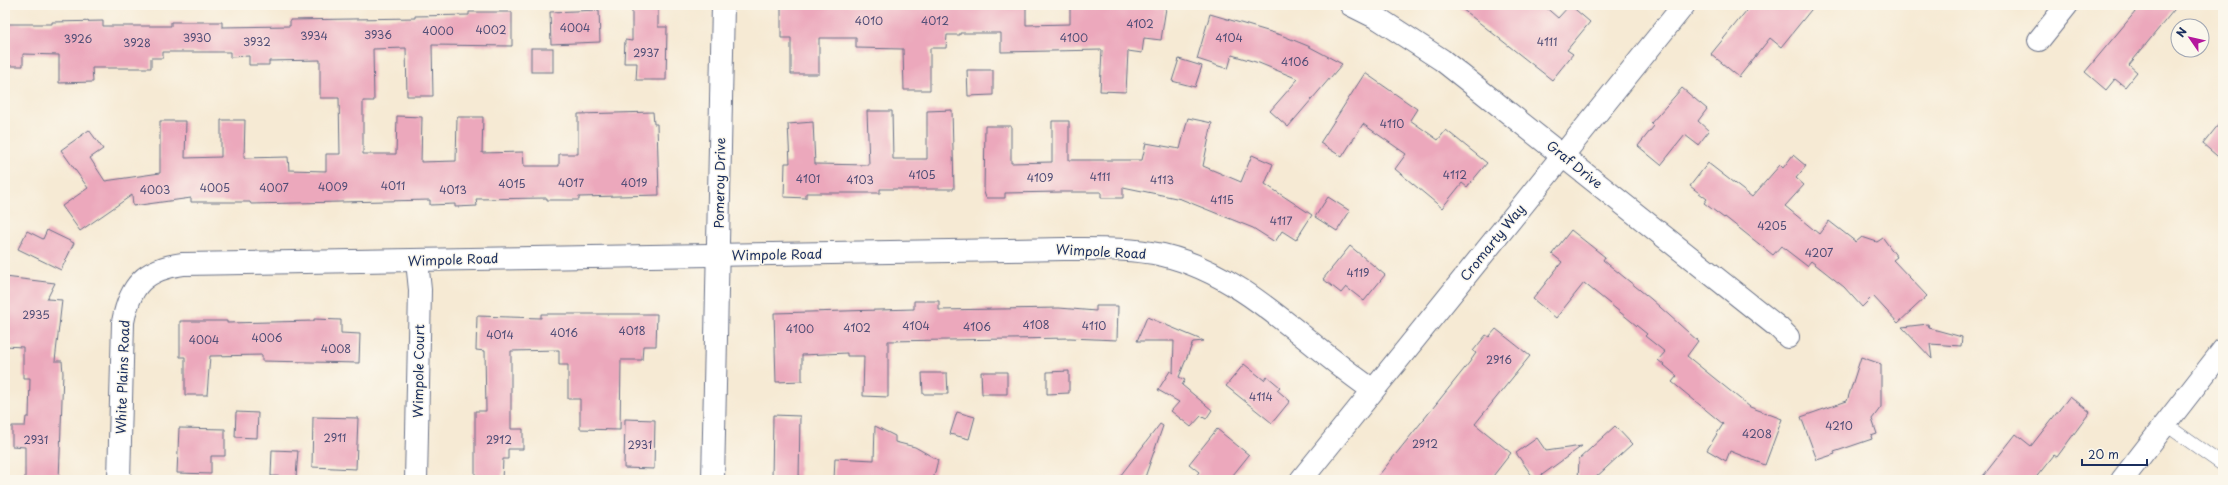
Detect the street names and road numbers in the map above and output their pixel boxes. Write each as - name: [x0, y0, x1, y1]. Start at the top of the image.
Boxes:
- street label: Graf Drive: [1543, 136, 1607, 192]
- street label: Pomeroy Drive: [709, 137, 729, 229]
- street label: Cromarty Way: [1455, 199, 1529, 285]
- street label: Wimpole Road: [1055, 239, 1147, 263]
- street label: Wimpole Road: [731, 244, 823, 264]
- street label: Wimpole Road: [407, 248, 499, 270]
- street label: White Plains Road: [111, 320, 133, 434]
- street label: Wimpole Court: [408, 324, 428, 418]

